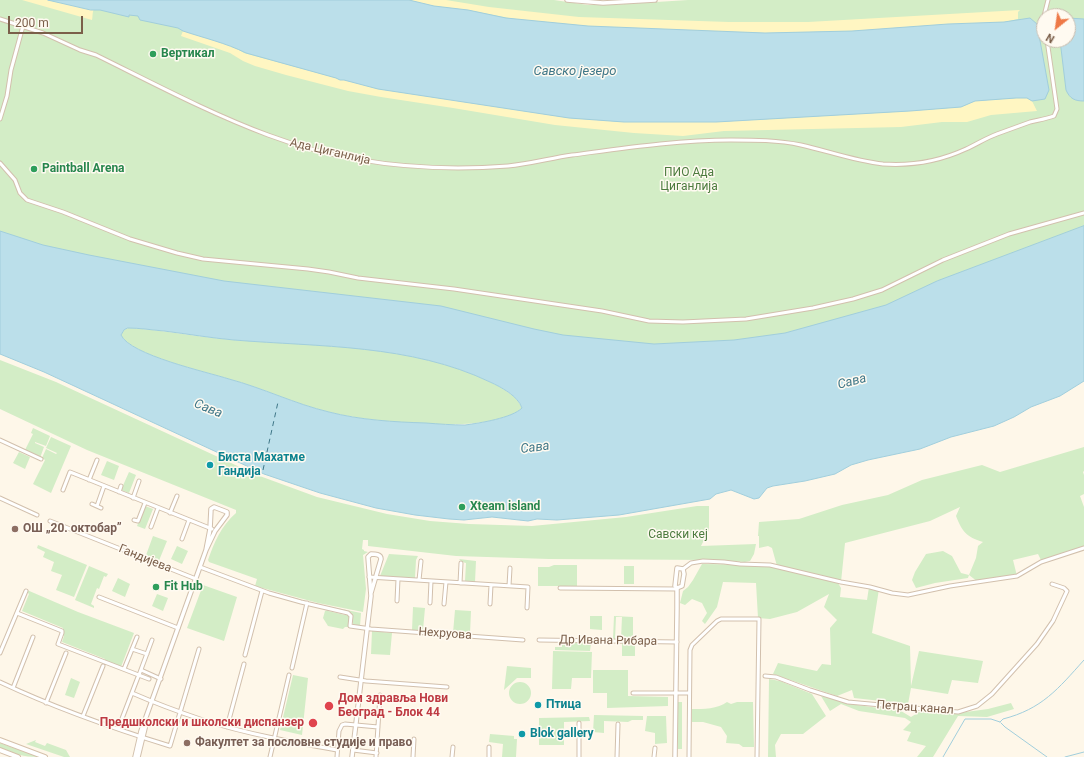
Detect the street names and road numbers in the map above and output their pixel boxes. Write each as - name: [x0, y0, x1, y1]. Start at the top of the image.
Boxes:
- street label: Ада Циганлија: [288, 136, 372, 168]
- street label: Гандијева: [116, 542, 174, 576]
- street label: Нехруова: [418, 625, 472, 643]
- street label: Др Ивана Рибара: [559, 633, 657, 649]
- street label: Петрац канал: [876, 698, 954, 718]

